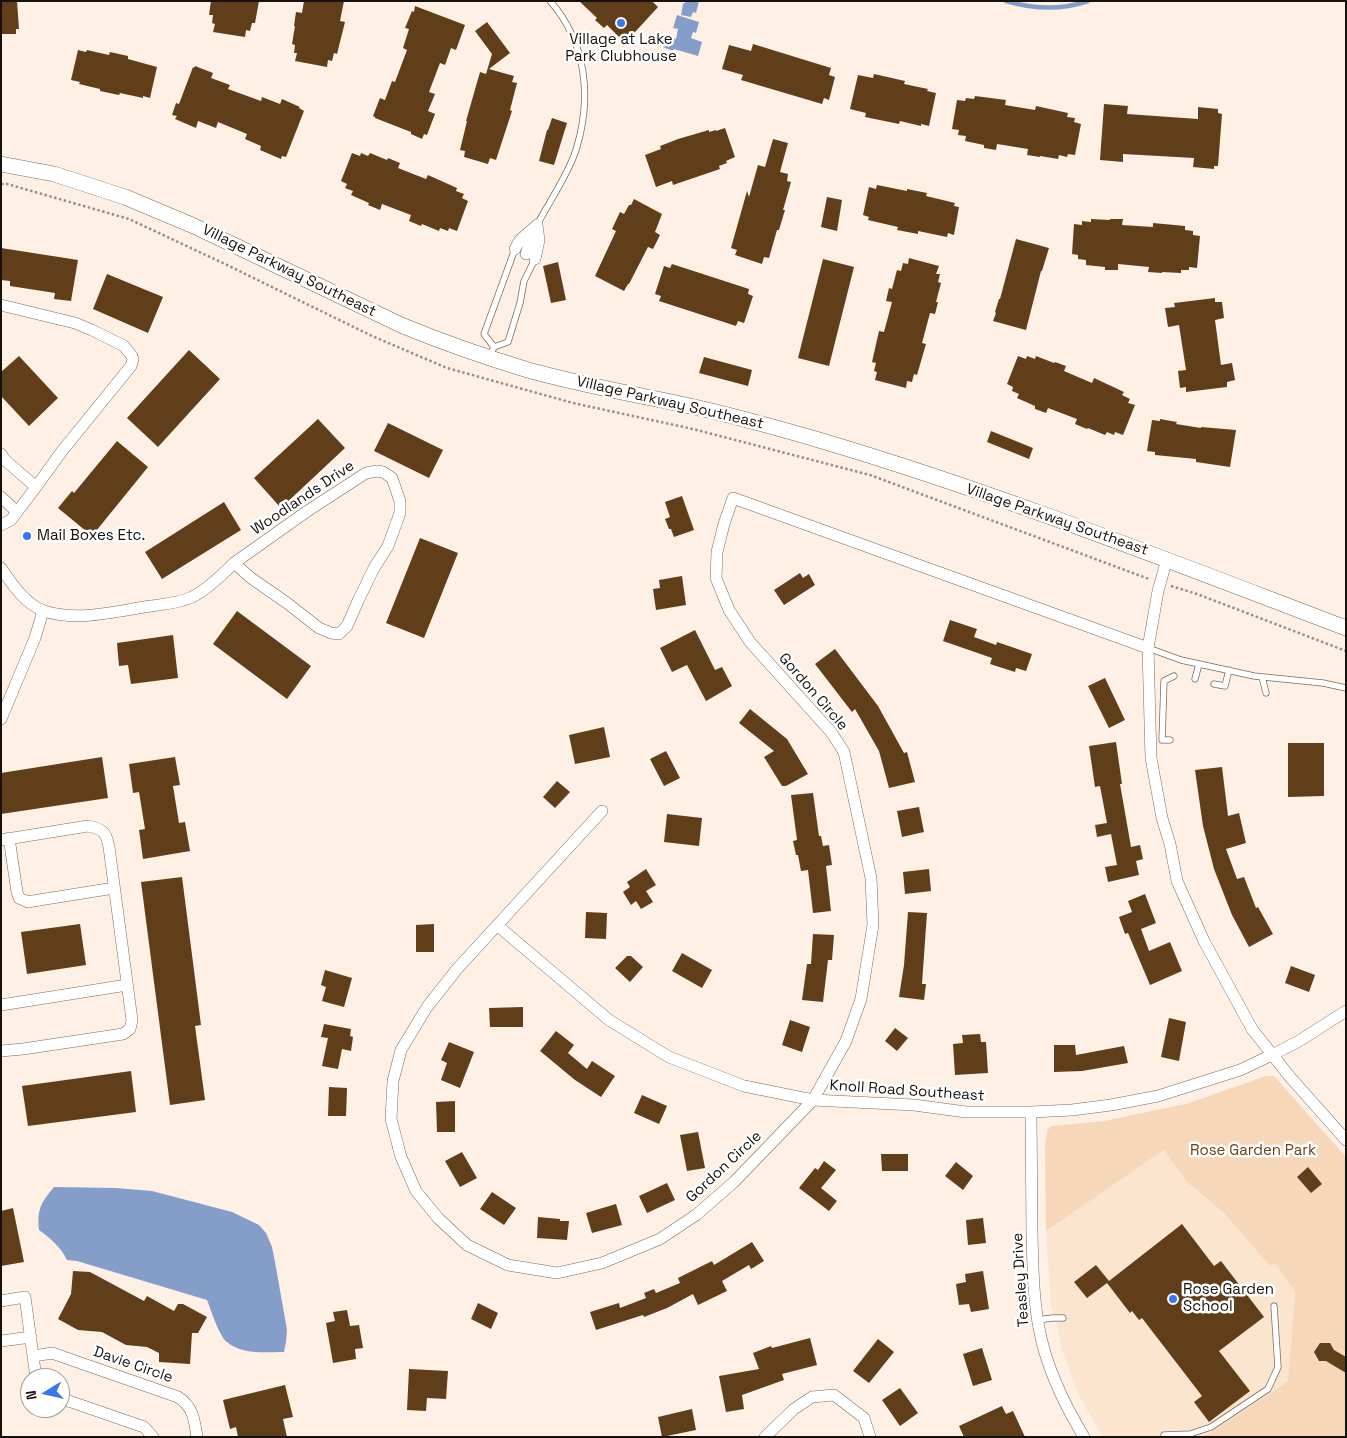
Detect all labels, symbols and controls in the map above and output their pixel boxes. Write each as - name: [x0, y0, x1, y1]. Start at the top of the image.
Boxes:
- marker: Village at Lake Park Clubhouse: [615, 17, 627, 29]
- place label: Village at Lake Park Clubhouse: [565, 31, 677, 66]
- street label: Village Parkway Southeast: [199, 221, 379, 321]
- street label: Village Parkway Southeast: [575, 373, 765, 433]
- street label: Woodlands Drive: [248, 457, 358, 539]
- street label: Village Parkway Southeast: [964, 480, 1150, 560]
- place label: Mail Boxes Etc.: [37, 527, 145, 545]
- marker: Mail Boxes Etc.: [21, 530, 33, 542]
- street label: Gordon Circle: [774, 650, 852, 734]
- street label: Knoll Road Southeast: [829, 1077, 985, 1105]
- street label: Gordon Circle: [682, 1127, 766, 1207]
- park label: Rose Garden Park: [1190, 1142, 1316, 1160]
- street label: Teasley Drive: [1009, 1232, 1033, 1328]
- place label: Rose Garden School: [1183, 1281, 1274, 1316]
- marker: Rose Garden School: [1167, 1293, 1179, 1305]
- street label: Davie Circle: [91, 1343, 175, 1387]
- north arrow: [20, 1368, 70, 1418]
- text: N: [22, 1389, 41, 1401]

